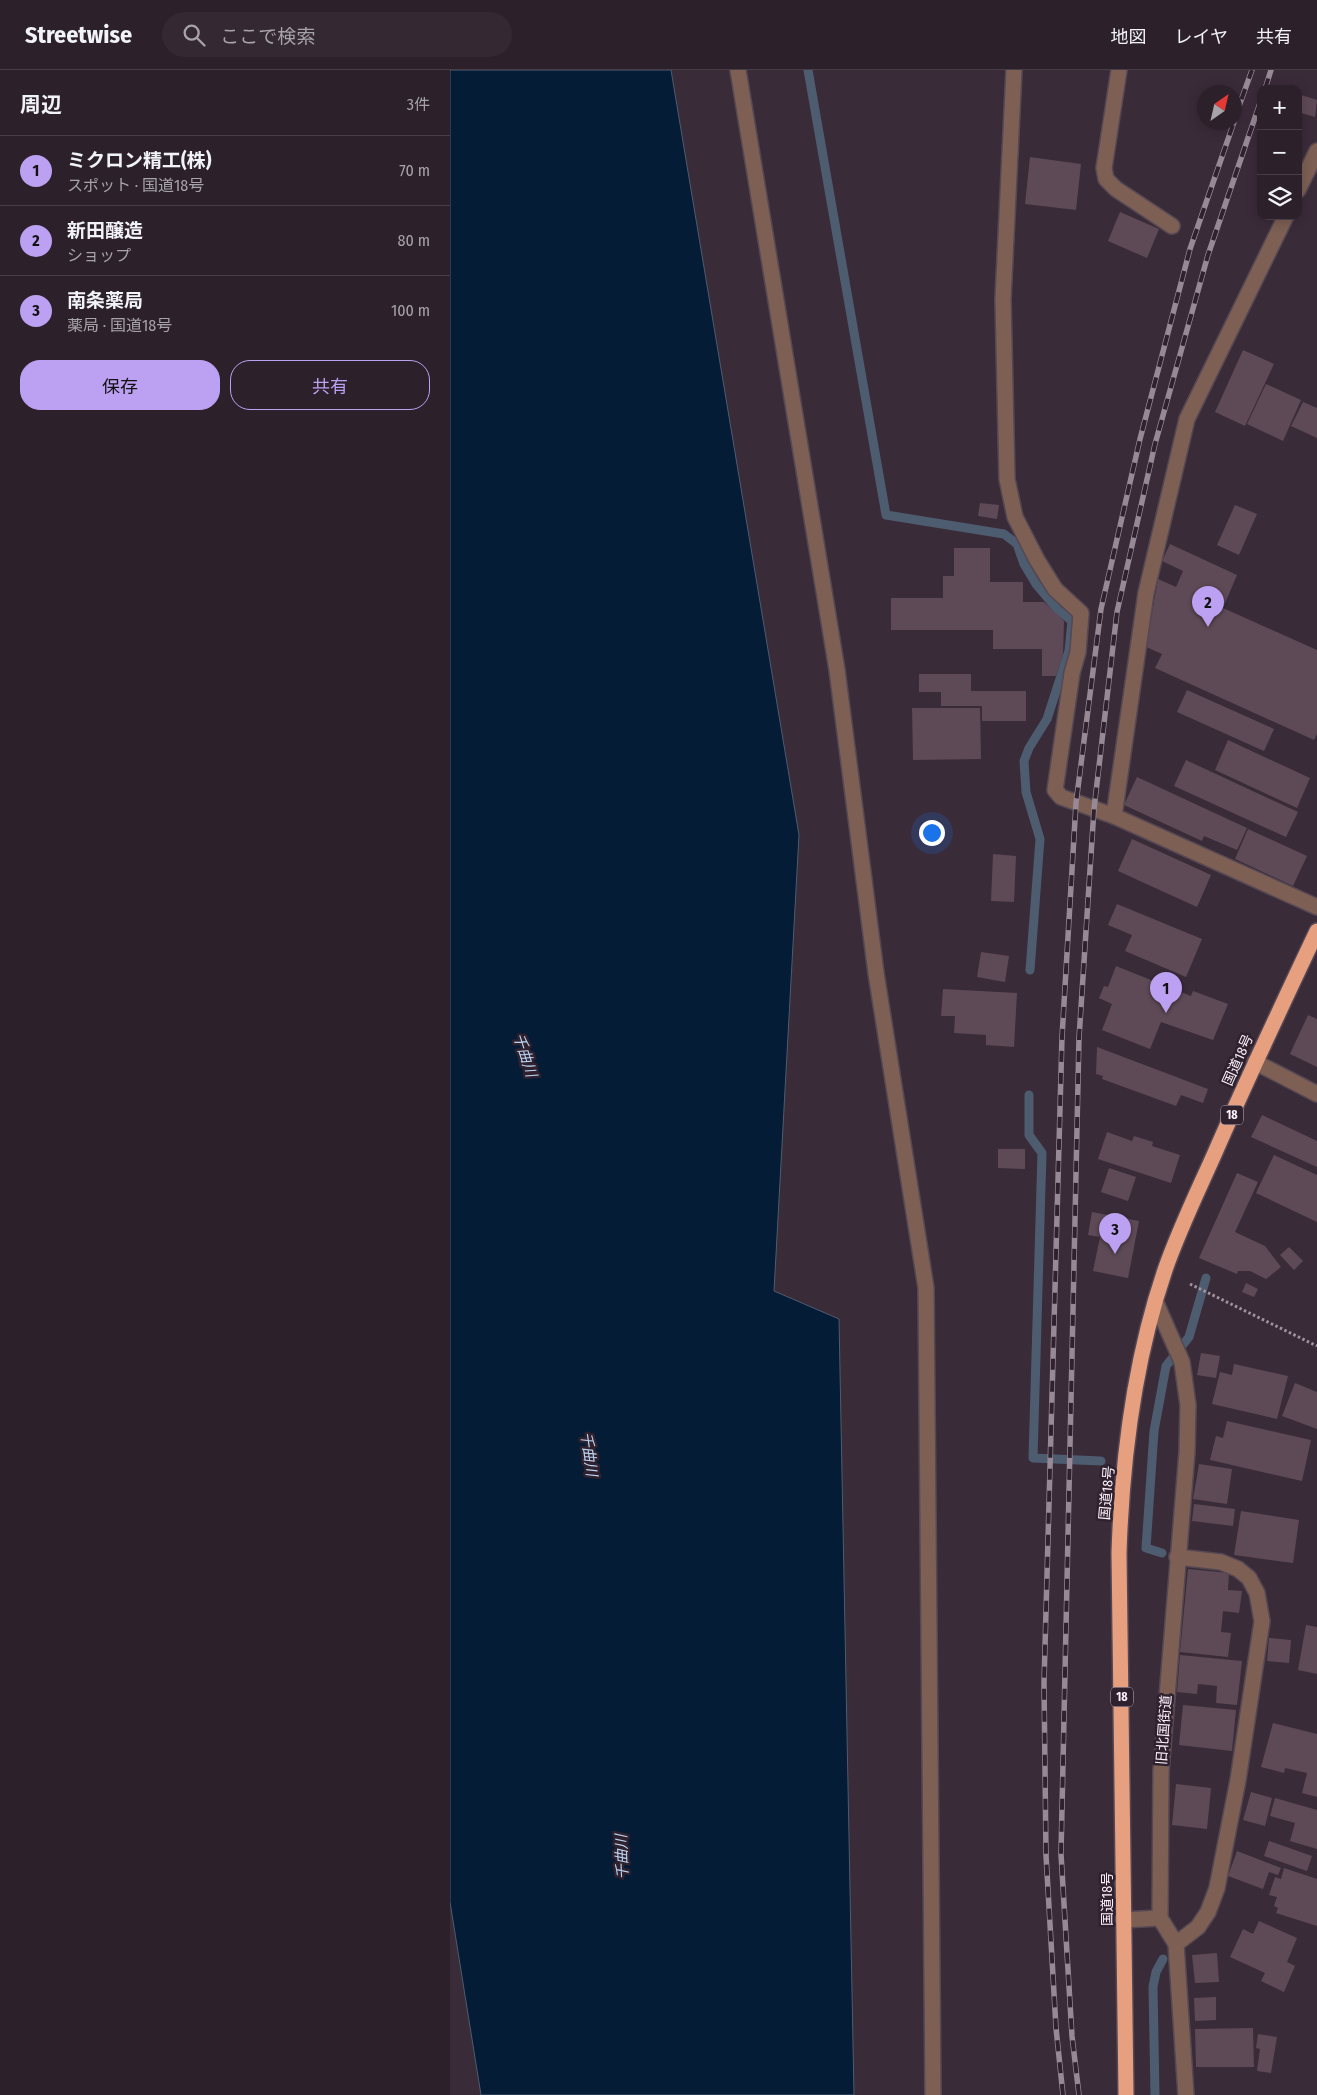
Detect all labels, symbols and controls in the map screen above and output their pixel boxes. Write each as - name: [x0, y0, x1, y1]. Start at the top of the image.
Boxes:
- search box: [162, 12, 512, 57]
- text: Streetwise: [25, 21, 132, 49]
- icon: search: [180, 21, 208, 49]
- text: ここで検索: [220, 25, 315, 48]
- text: 地図: [1111, 26, 1147, 48]
- text: レイヤ: [1175, 26, 1228, 48]
- text: 共有: [1256, 26, 1292, 48]
- north arrow: [1197, 85, 1242, 130]
- map controls: [1257, 85, 1302, 220]
- button: +: [1257, 85, 1302, 130]
- text: 周辺: [20, 92, 62, 118]
- text: 3件: [407, 95, 430, 114]
- button: −: [1257, 130, 1302, 175]
- text: ミクロン精工(株): [67, 149, 211, 172]
- text: 1: [33, 161, 39, 180]
- text: 70 m: [399, 161, 430, 180]
- button: layers: [1257, 175, 1302, 220]
- text: スポット · 国道18号: [67, 176, 204, 195]
- text: 新田醸造: [67, 219, 143, 242]
- text: 2: [32, 231, 40, 250]
- text: 80 m: [398, 231, 430, 250]
- text: ショップ: [67, 246, 131, 265]
- text: 南条薬局: [67, 289, 143, 312]
- text: 3: [32, 301, 40, 320]
- text: 100 m: [391, 301, 430, 320]
- text: 薬局 · 国道18号: [67, 316, 172, 335]
- button: 保存: [20, 360, 220, 410]
- button: 共有: [230, 360, 430, 410]
- pin: 2: [1192, 586, 1224, 627]
- your location: [919, 820, 945, 846]
- pin: 1: [1150, 972, 1182, 1013]
- water label: 千曲川: [509, 1031, 541, 1081]
- street label: 国道18号: [1219, 1032, 1257, 1088]
- road number: 18: [1221, 1106, 1243, 1124]
- pin: 3: [1099, 1213, 1131, 1254]
- water label: 千曲川: [577, 1430, 601, 1480]
- street label: 国道18号: [1096, 1465, 1118, 1521]
- road number: 18: [1111, 1688, 1133, 1706]
- street label: 旧北国街道: [1153, 1694, 1175, 1766]
- water label: 千曲川: [612, 1832, 632, 1880]
- street label: 国道18号: [1099, 1872, 1116, 1926]

